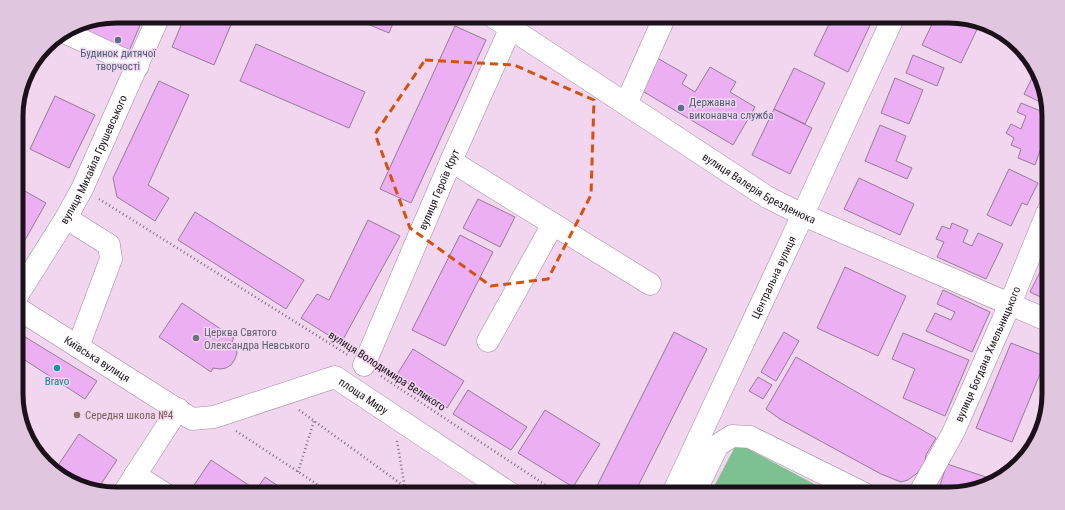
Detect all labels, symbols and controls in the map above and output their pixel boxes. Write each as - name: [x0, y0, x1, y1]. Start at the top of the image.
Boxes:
- marker: Будинок дитячої творчості: [113, 35, 123, 45]
- place label: Будинок дитячої творчості: [80, 47, 157, 73]
- street label: вулиця Михайла Грушевського: [57, 92, 130, 226]
- place label: Державна виконавча служба: [689, 96, 773, 122]
- marker: Державна виконавча служба: [676, 103, 686, 113]
- street label: вулиця Героїв Крут: [416, 147, 462, 232]
- street label: вулиця Валерія Брезденюка: [700, 150, 818, 226]
- street label: Центральна вулиця: [749, 234, 799, 321]
- street label: вулиця Богдана Хмельницького: [952, 284, 1023, 424]
- place label: Церква Святого Олександра Невського: [204, 326, 310, 352]
- street label: вулиця Володимира Великого: [326, 328, 448, 414]
- street label: Київська вулиця: [62, 333, 133, 385]
- marker: Церква Святого Олександра Невського: [191, 333, 201, 343]
- marker: Bravo: [52, 363, 62, 373]
- place label: Bravo: [45, 375, 70, 388]
- street label: площа Миру: [336, 375, 391, 417]
- place label: Середня школа №4: [85, 409, 174, 422]
- marker: Середня школа №4: [72, 410, 82, 420]

